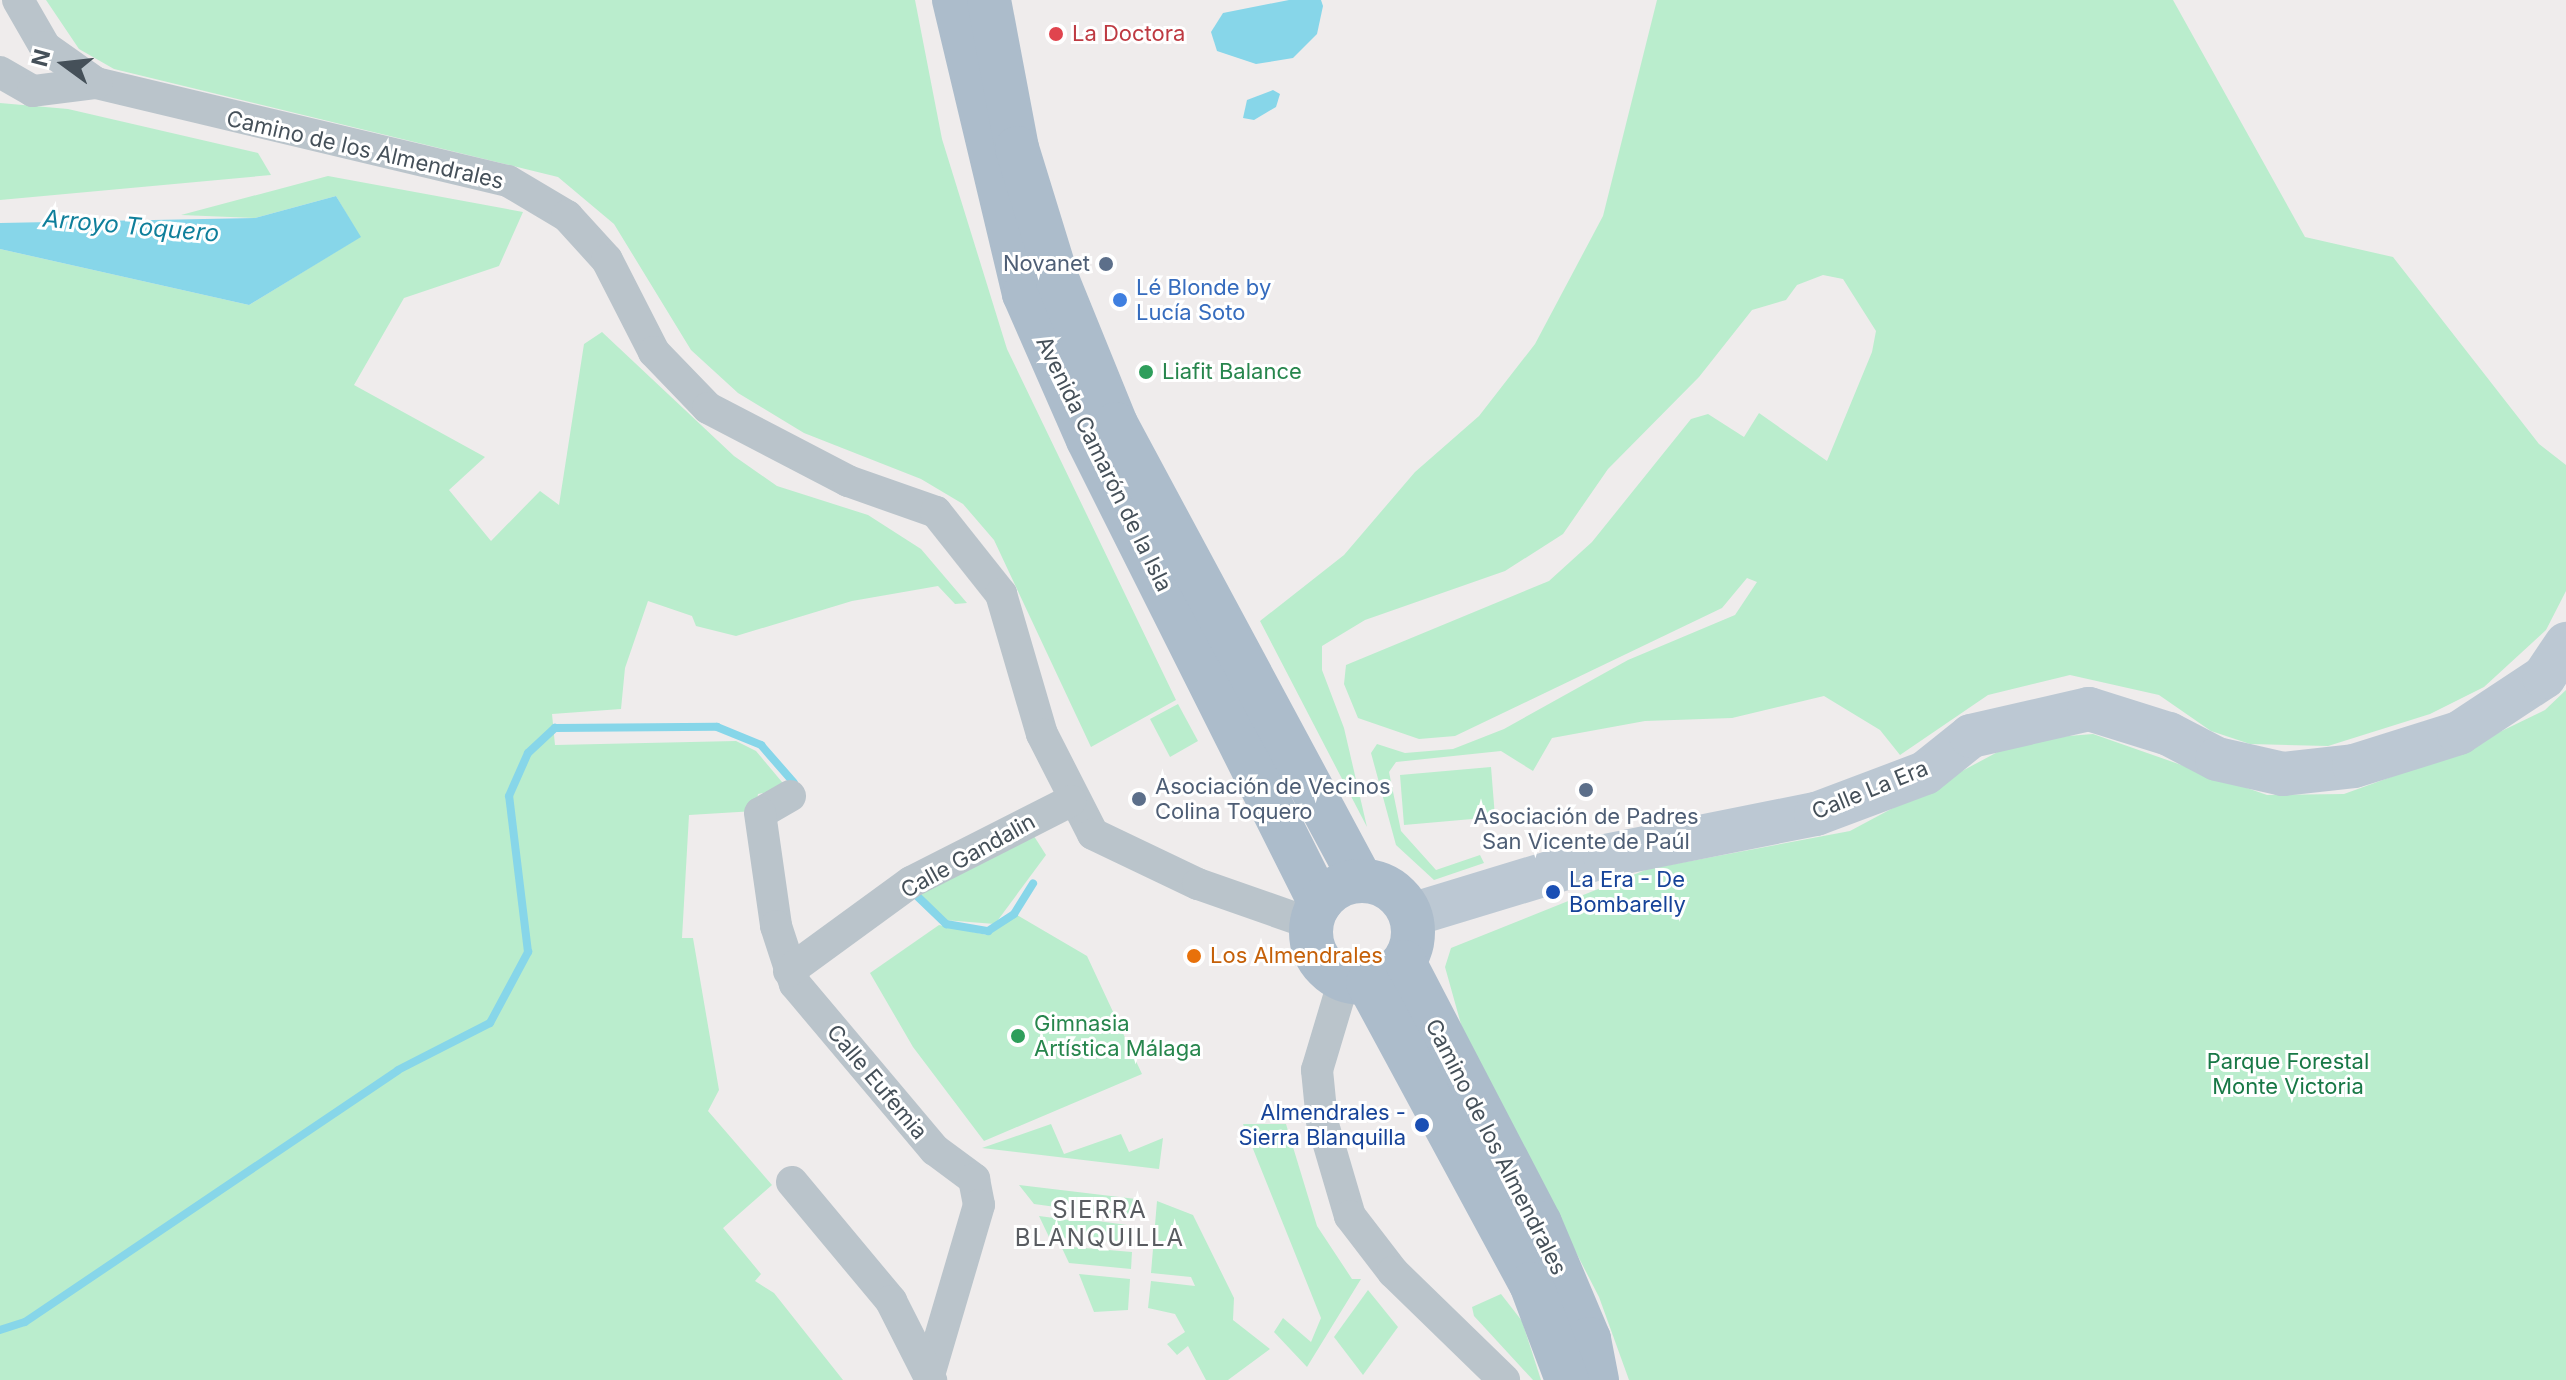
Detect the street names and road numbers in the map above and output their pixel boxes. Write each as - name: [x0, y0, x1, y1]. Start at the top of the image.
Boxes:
- street label: Camino de los Almendrales: [224, 105, 506, 195]
- street label: Avenida Camarón de la Isla: [1031, 332, 1177, 596]
- street label: Calle La Era: [1808, 755, 1932, 825]
- street label: Calle Gandalin: [896, 808, 1040, 904]
- street label: Camino de los Almendrales: [1420, 1015, 1572, 1279]
- street label: Calle Eufemia: [821, 1019, 933, 1145]

